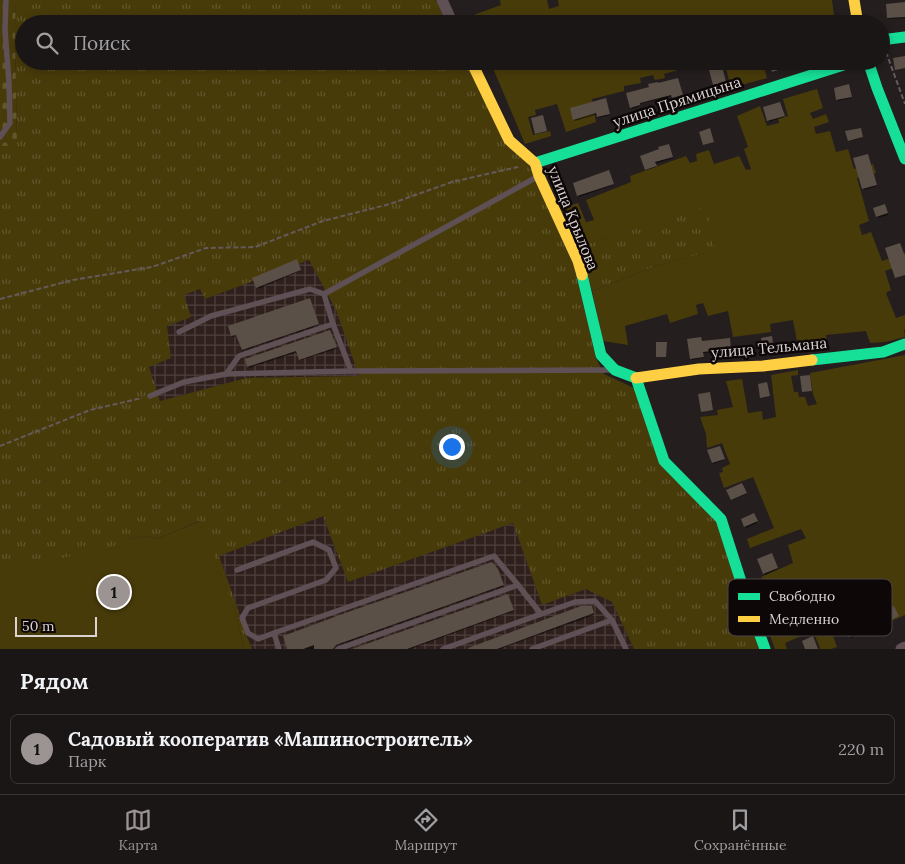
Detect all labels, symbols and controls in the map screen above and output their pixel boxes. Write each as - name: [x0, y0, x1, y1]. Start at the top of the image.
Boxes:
- search box: [15, 15, 890, 70]
- icon: search: [33, 29, 61, 57]
- text: Поиск: [73, 31, 130, 55]
- street label: улица Прямицына: [610, 72, 743, 131]
- street label: улица Крылова: [544, 163, 603, 273]
- street label: улица Тельмана: [710, 333, 828, 362]
- your location: [439, 434, 465, 460]
- pin: 1: [98, 573, 130, 611]
- legend: [728, 579, 892, 636]
- text: Свободно: [769, 587, 835, 605]
- text: Медленно: [769, 610, 839, 628]
- scale bar: [15, 614, 98, 637]
- text: 50 m: [22, 617, 55, 635]
- text: Рядом: [20, 668, 89, 695]
- text: Садовый кооператив «Машиностроитель»: [68, 727, 473, 751]
- text: 1: [34, 739, 40, 759]
- text: 220 m: [838, 739, 884, 759]
- text: Парк: [68, 751, 106, 771]
- tab: Карта: [118, 806, 158, 854]
- tab: Маршрут: [395, 806, 457, 854]
- tab: Сохранённые: [694, 806, 787, 854]

